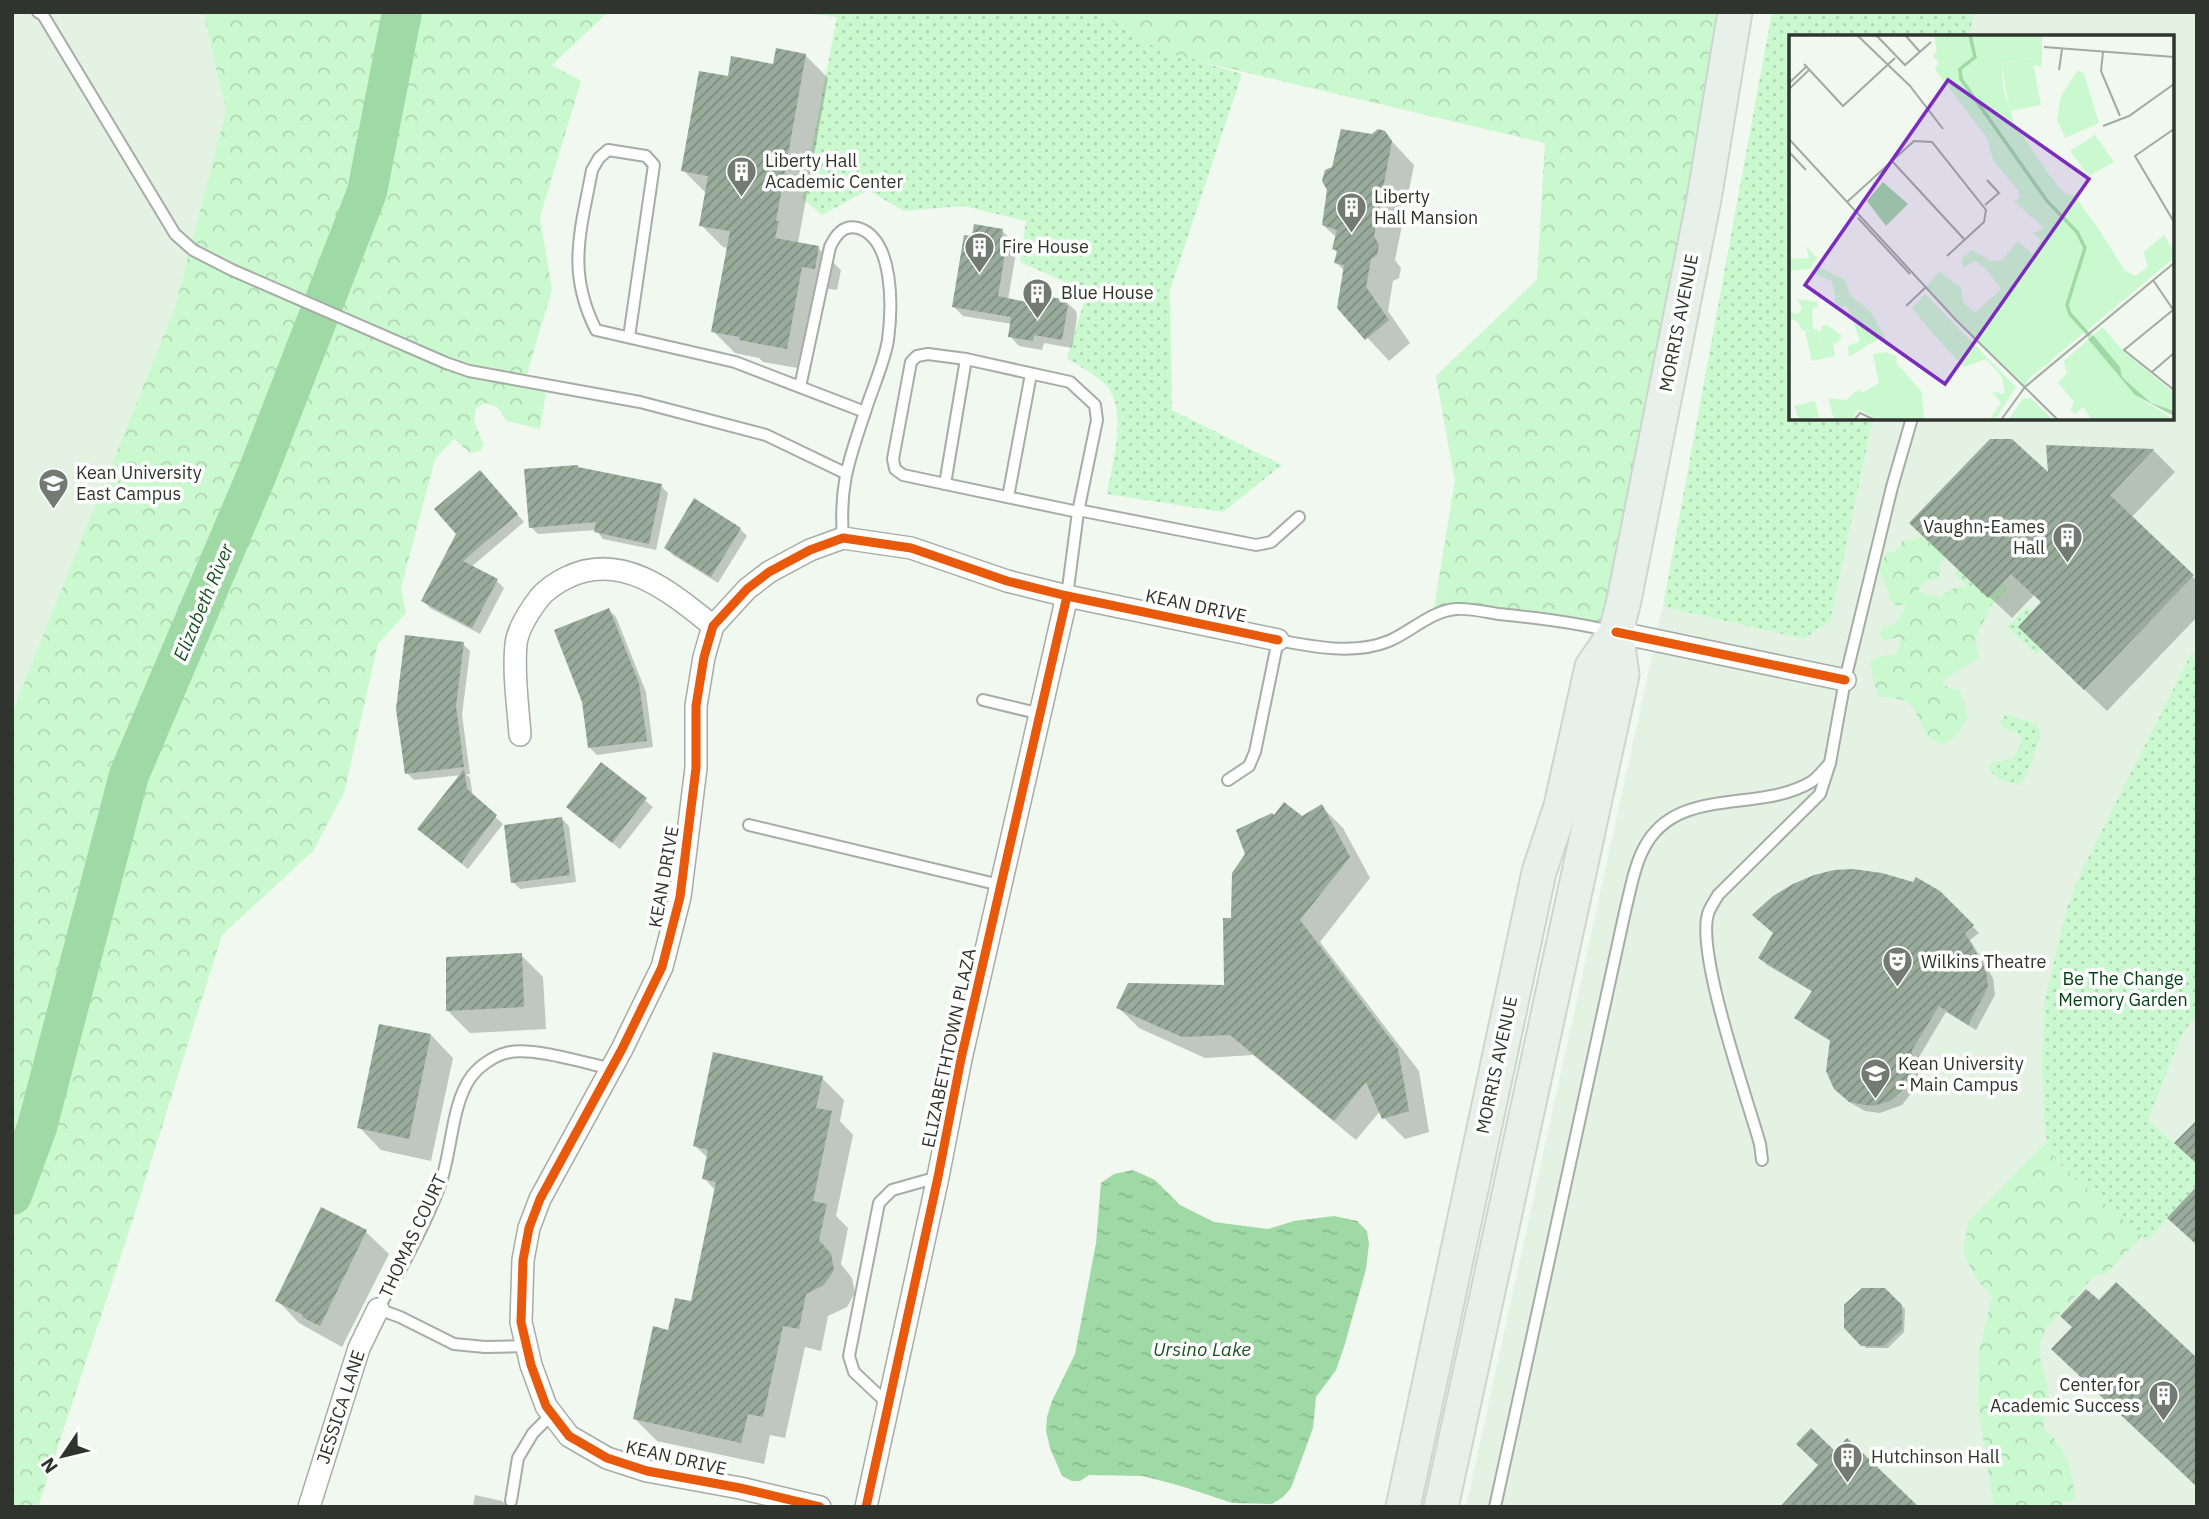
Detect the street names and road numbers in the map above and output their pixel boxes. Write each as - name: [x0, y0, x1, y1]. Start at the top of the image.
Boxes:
- street label: MORRIS AVENUE: [1654, 252, 1703, 394]
- street label: KEAN DRIVE: [1143, 584, 1249, 627]
- street label: KEAN DRIVE: [643, 824, 684, 929]
- street label: ELIZABETHTOWN PLAZA: [916, 946, 981, 1150]
- street label: MORRIS AVENUE: [1471, 994, 1522, 1136]
- street label: THOMAS COURT: [374, 1170, 451, 1301]
- street label: JESSICA LANE: [311, 1347, 370, 1467]
- street label: KEAN DRIVE: [624, 1435, 729, 1480]

